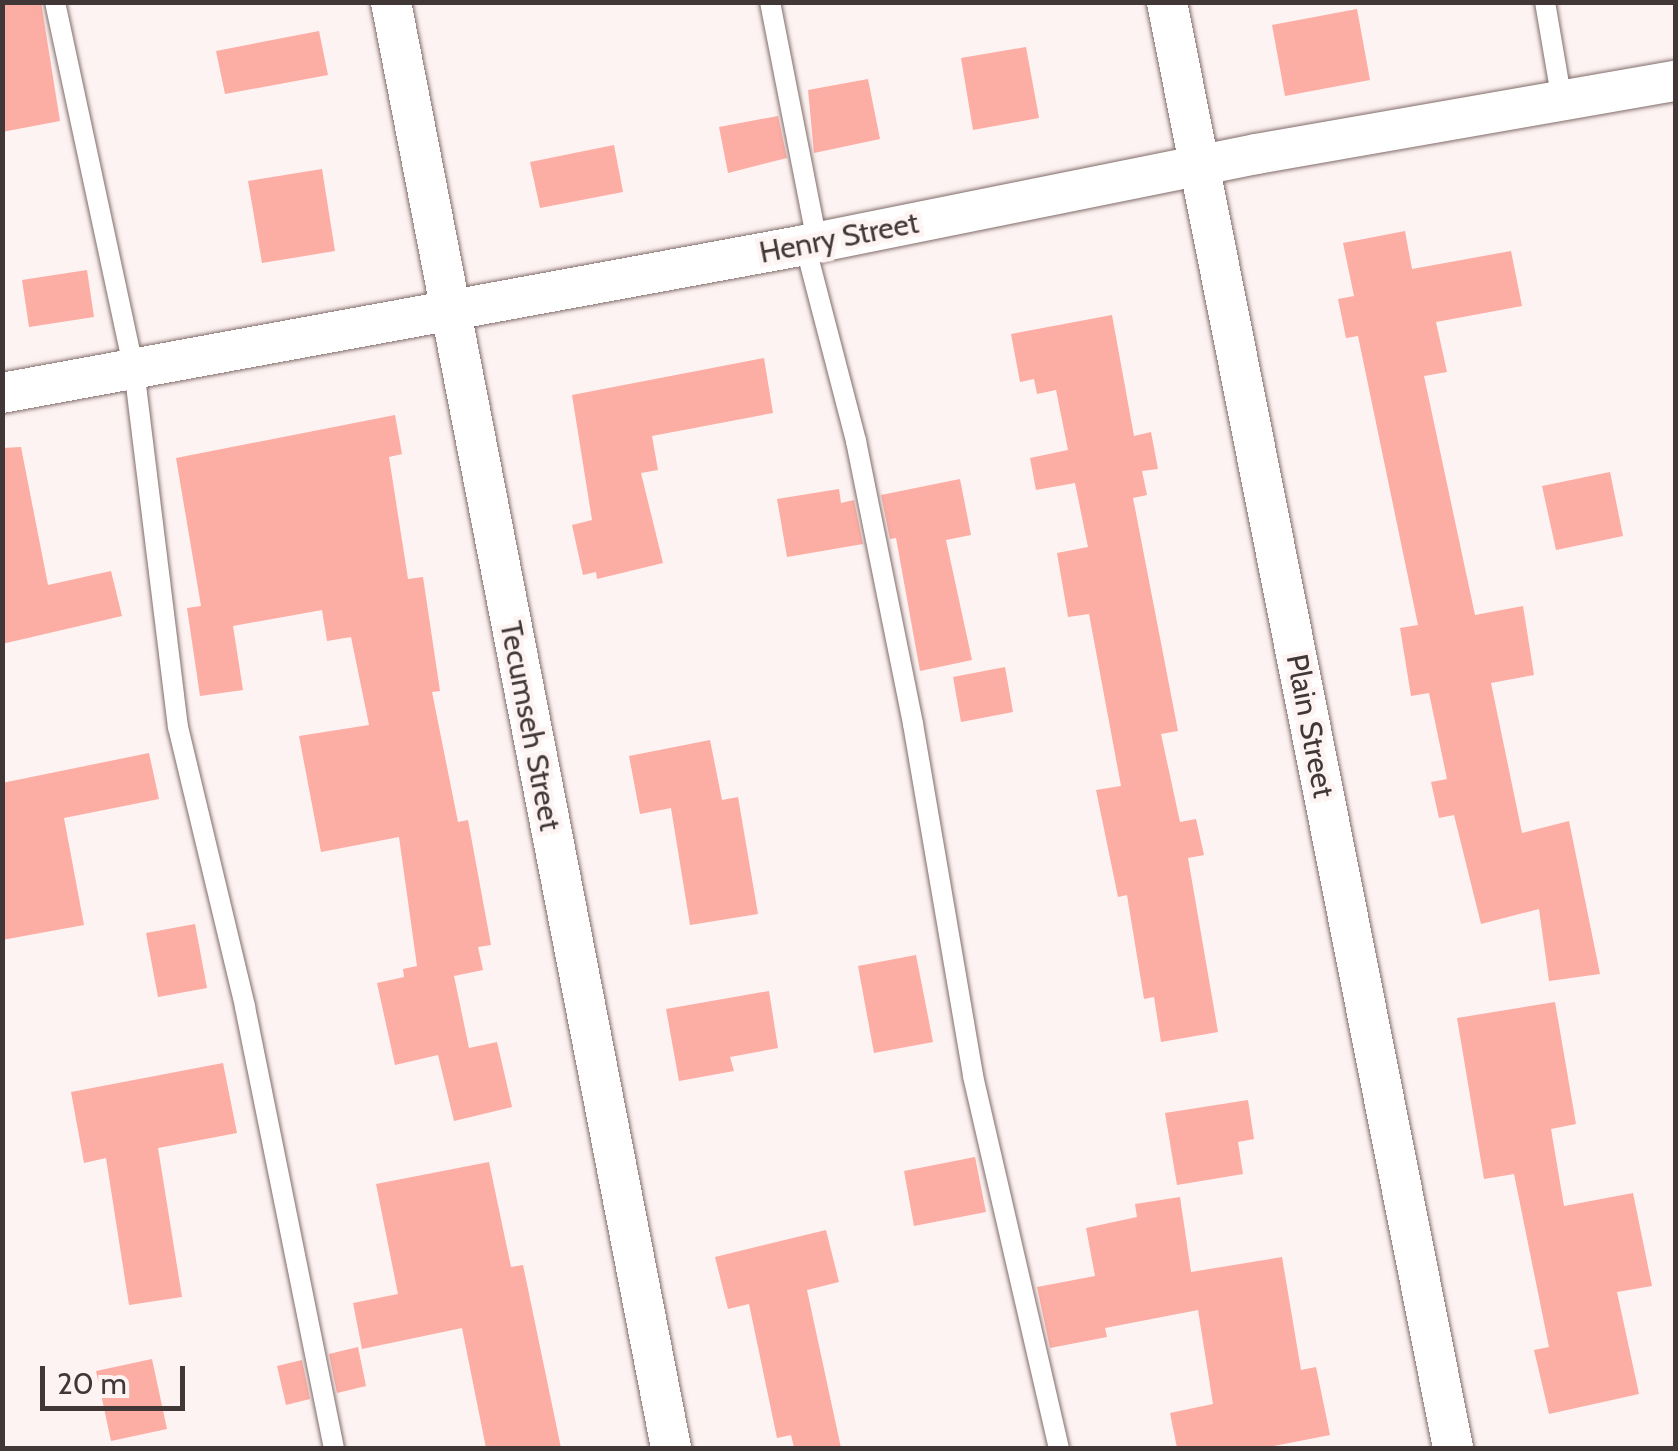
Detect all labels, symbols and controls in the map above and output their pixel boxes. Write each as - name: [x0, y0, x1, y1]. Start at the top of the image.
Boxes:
- street label: Henry Street: [756, 205, 922, 271]
- street label: Tecumseh Street: [492, 618, 568, 834]
- street label: Plain Street: [1278, 651, 1342, 801]
- scale bar: [45, 1346, 190, 1408]
- text: 20 m: [57, 1365, 127, 1402]

